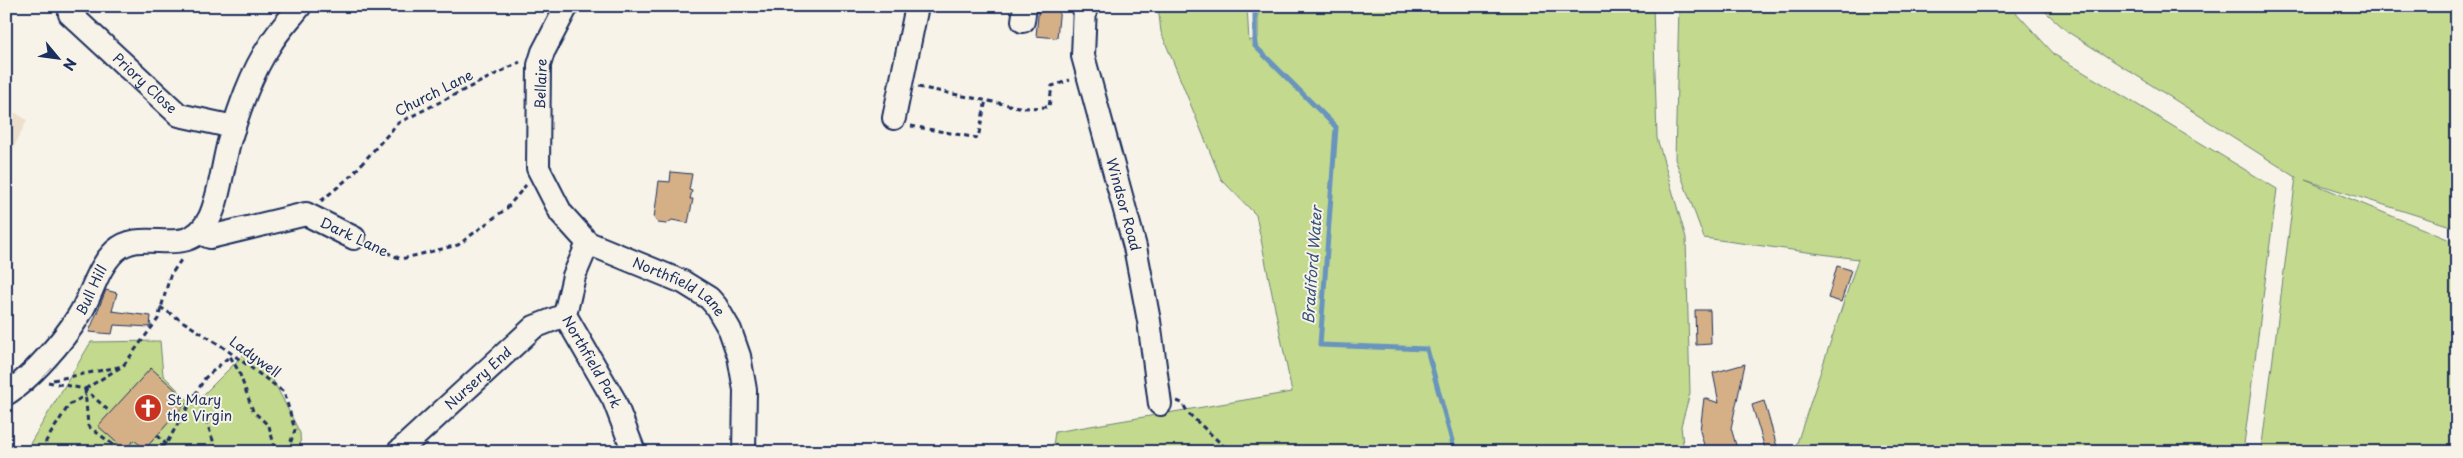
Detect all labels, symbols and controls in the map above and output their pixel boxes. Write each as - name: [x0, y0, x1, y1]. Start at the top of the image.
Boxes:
- north arrow: [32, 32, 82, 82]
- street label: Priory Close: [108, 48, 182, 118]
- text: N: [58, 55, 82, 74]
- street label: Bellaire: [529, 58, 552, 110]
- street label: Church Lane: [391, 64, 477, 121]
- street label: Windsor Road: [1101, 156, 1147, 253]
- water label: Bradiford Water: [1296, 203, 1327, 325]
- street label: Dark Lane: [317, 212, 392, 262]
- street label: Northfield Lane: [629, 251, 731, 320]
- street label: Bull Hill: [70, 261, 112, 319]
- street label: Northfield Park: [557, 311, 627, 412]
- street label: Ladywell: [225, 331, 285, 382]
- street label: Nursery End: [440, 341, 516, 414]
- place label: St Mary the Virgin: [167, 389, 232, 426]
- church icon: St Mary the Virgin: [133, 393, 163, 423]

